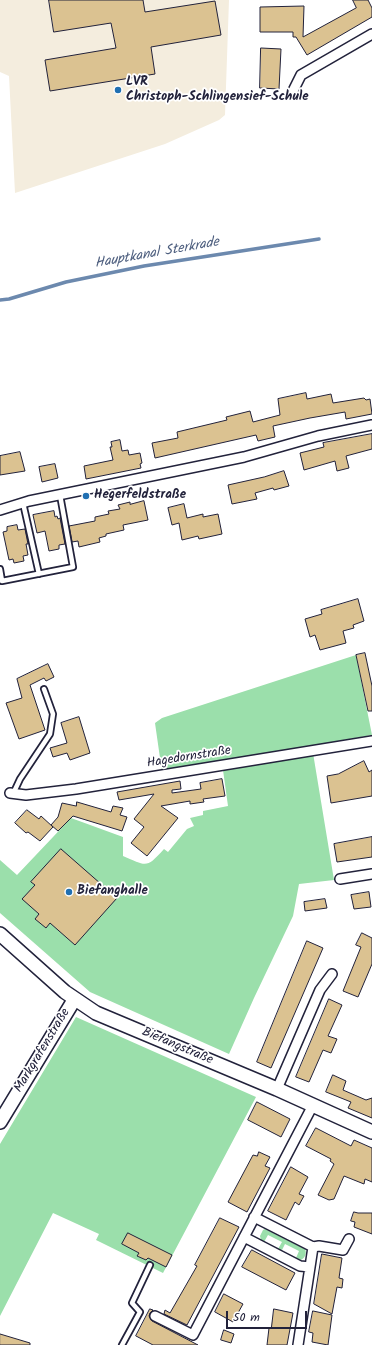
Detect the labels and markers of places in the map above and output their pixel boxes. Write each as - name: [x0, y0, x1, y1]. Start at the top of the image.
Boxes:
- place label: LVR Christoph-Schlingensief-Schule: [126, 75, 309, 106]
- marker: LVR Christoph-Schlingensief-Schule: [113, 85, 123, 95]
- place label: Hegerfeldstraße: [94, 488, 186, 504]
- marker: Hegerfeldstraße: [81, 491, 91, 501]
- place label: Biefanghalle: [77, 884, 148, 900]
- marker: Biefanghalle: [64, 887, 74, 897]

